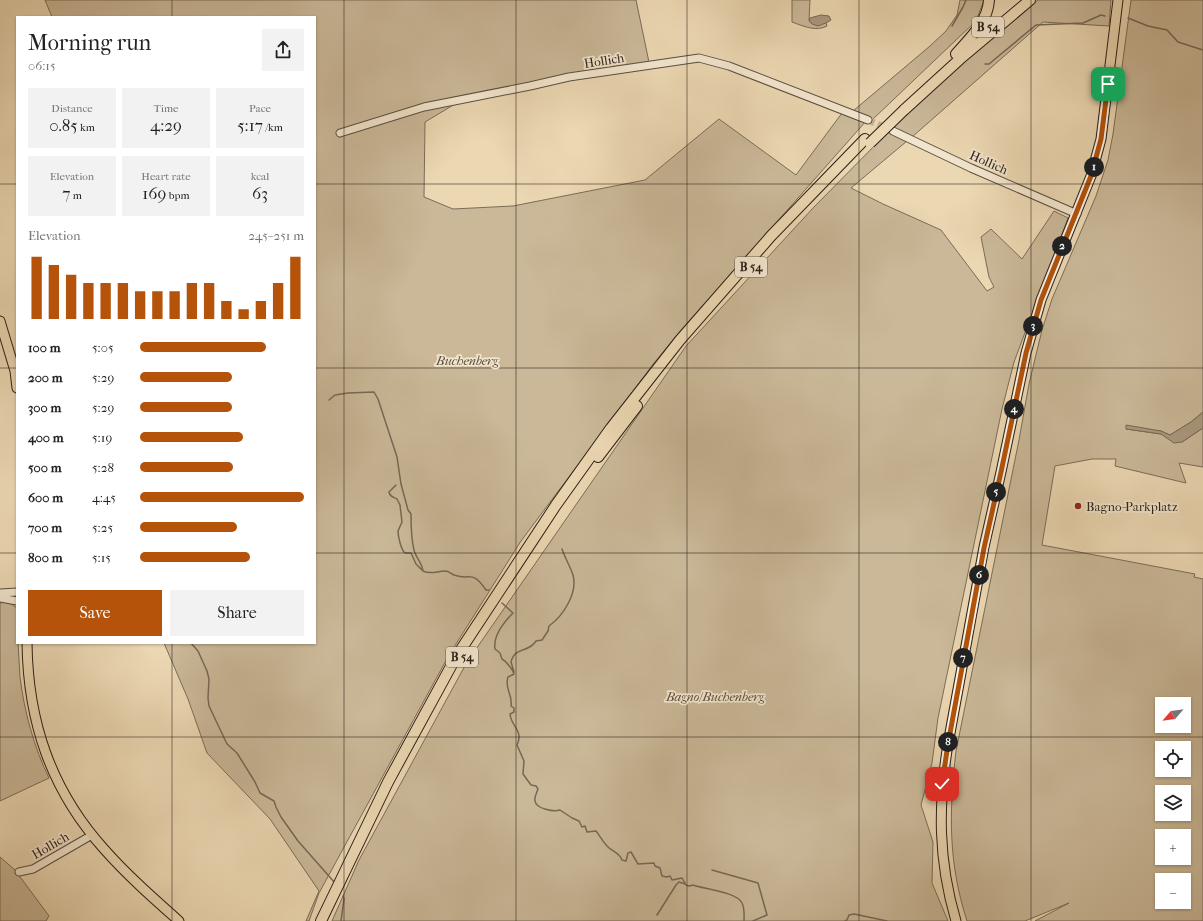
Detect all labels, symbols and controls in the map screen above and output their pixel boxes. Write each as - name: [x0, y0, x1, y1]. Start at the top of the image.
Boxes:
- road number: B 54: [972, 17, 1004, 37]
- button: share: [262, 29, 304, 71]
- text: Morning run: [28, 30, 151, 56]
- street label: Hollich: [583, 50, 626, 71]
- text: 06:15: [28, 58, 56, 73]
- pin: [1091, 67, 1125, 101]
- icon: arrive: [1097, 73, 1119, 95]
- text: Distance: [51, 102, 93, 115]
- text: Time: [154, 102, 179, 115]
- text: Pace: [249, 102, 271, 115]
- text: 0.85: [49, 115, 78, 135]
- text: 4:29: [150, 115, 182, 135]
- text: 5:17: [237, 115, 263, 135]
- text: km: [78, 121, 95, 134]
- text: /km: [263, 121, 283, 134]
- street label: Hollich: [967, 147, 1011, 178]
- pin: 1: [1084, 157, 1104, 177]
- text: 1: [1092, 160, 1096, 173]
- text: Elevation: [50, 170, 94, 183]
- text: Heart rate: [141, 170, 191, 183]
- text: kcal: [251, 170, 269, 183]
- text: 7: [62, 183, 70, 203]
- text: 169: [142, 183, 166, 203]
- text: 63: [252, 183, 268, 203]
- text: m: [70, 189, 82, 202]
- text: bpm: [166, 189, 190, 202]
- text: Elevation: [28, 228, 81, 243]
- text: 245–251 m: [248, 228, 304, 243]
- pin: 2: [1052, 236, 1072, 256]
- text: 2: [1059, 239, 1065, 252]
- road number: B 54: [735, 257, 767, 277]
- pin: 3: [1023, 316, 1043, 336]
- text: 3: [1031, 319, 1035, 332]
- text: 100 m: [28, 340, 61, 355]
- text: 5:05: [92, 340, 114, 355]
- park label: Buchenberg: [435, 353, 499, 368]
- text: 200 m: [28, 370, 63, 385]
- text: 5:29: [92, 370, 114, 385]
- pin: 4: [1004, 399, 1024, 419]
- text: 300 m: [28, 400, 61, 415]
- text: 5:29: [92, 400, 114, 415]
- text: 4: [1011, 402, 1017, 415]
- text: 400 m: [28, 430, 64, 445]
- text: 5:19: [92, 430, 112, 445]
- text: 500 m: [28, 460, 62, 475]
- text: 5:28: [92, 460, 114, 475]
- pin: 5: [986, 482, 1006, 502]
- text: 5: [994, 485, 998, 498]
- text: 600 m: [28, 490, 63, 505]
- text: 4:45: [92, 490, 116, 505]
- place label: Bagno-Parkplatz: [1086, 499, 1178, 514]
- marker: Bagno-Parkplatz: [1073, 501, 1083, 511]
- text: 700 m: [28, 520, 62, 535]
- text: 5:25: [92, 520, 113, 535]
- text: 800 m: [28, 550, 62, 565]
- text: 5:15: [92, 550, 111, 565]
- pin: 6: [969, 565, 989, 585]
- text: 6: [976, 568, 982, 581]
- button: Save: [28, 590, 162, 636]
- button: Share: [170, 590, 304, 636]
- road number: B 54: [446, 647, 478, 667]
- pin: 7: [953, 648, 973, 668]
- text: 7: [960, 651, 966, 664]
- park label: Bagno/Buchenberg: [665, 689, 765, 704]
- north arrow: [1155, 697, 1191, 733]
- map controls: [1155, 697, 1191, 909]
- pin: 8: [938, 732, 958, 752]
- text: 8: [945, 735, 951, 748]
- button: locate: [1155, 741, 1191, 777]
- pin: [925, 767, 959, 801]
- icon: check: [931, 773, 953, 795]
- button: layers: [1155, 785, 1191, 821]
- street label: Hollich: [29, 828, 72, 862]
- button: +: [1155, 829, 1191, 865]
- button: −: [1155, 873, 1191, 909]

